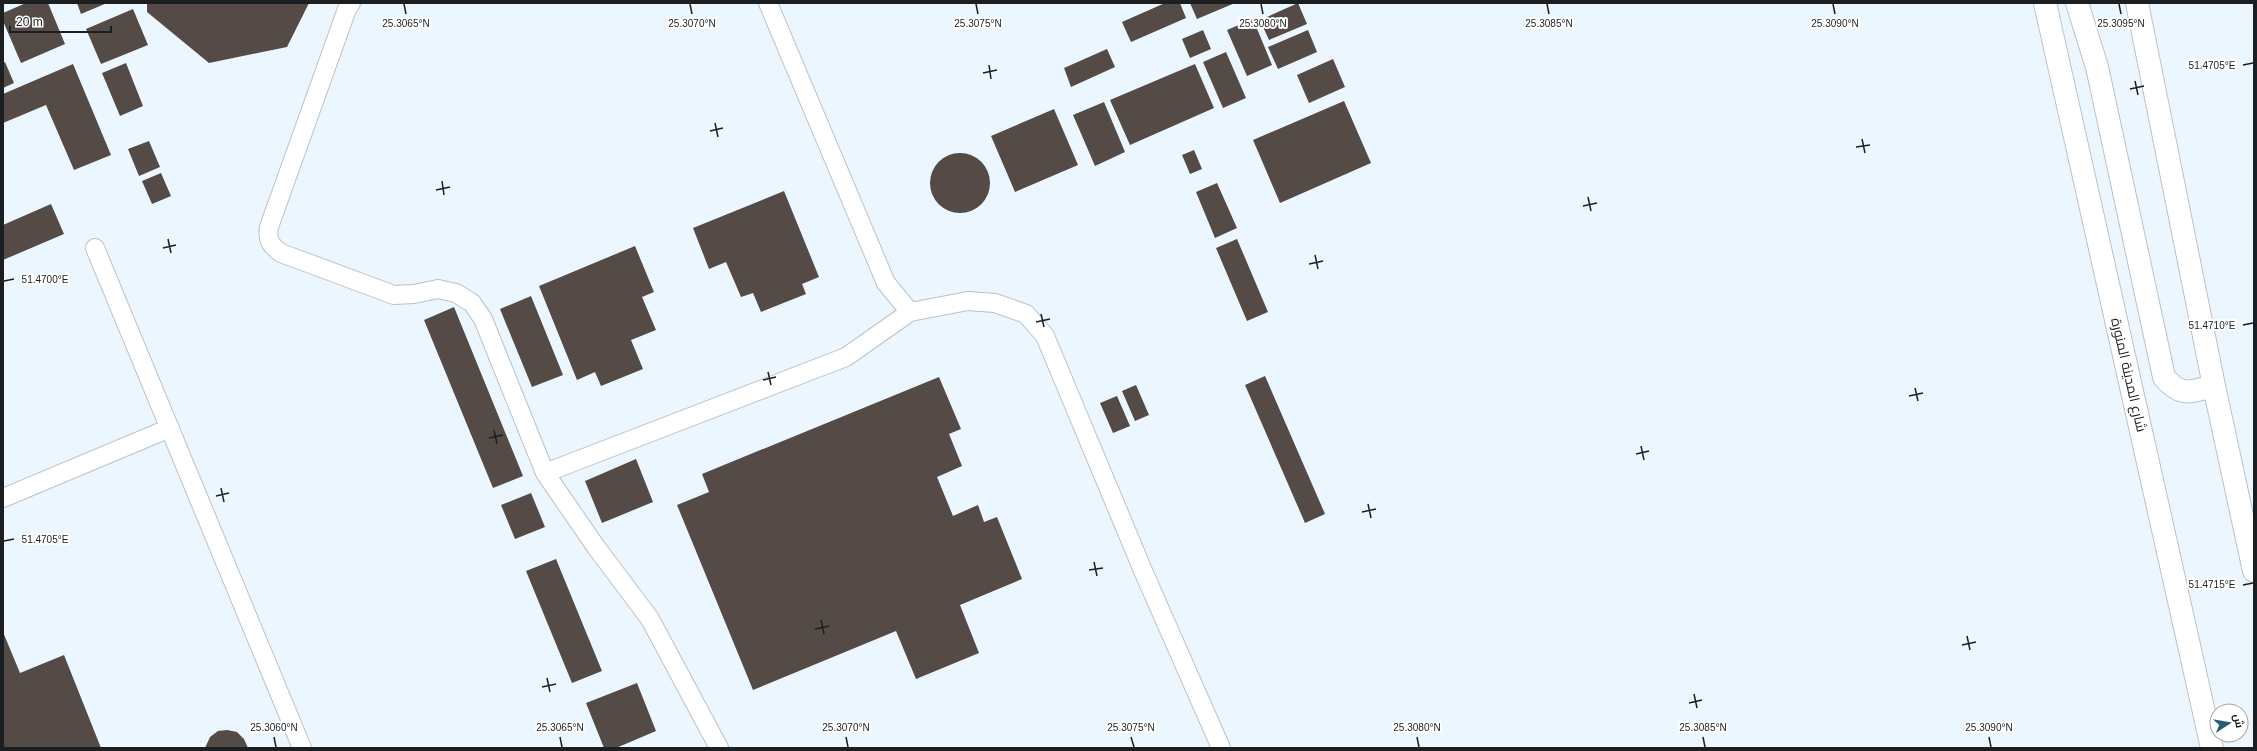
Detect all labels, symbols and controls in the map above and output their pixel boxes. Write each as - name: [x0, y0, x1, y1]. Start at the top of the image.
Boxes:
- scale bar: [10, 8, 111, 34]
- text: 20 m: [16, 15, 43, 29]
- text: 25.3065°N: [382, 18, 430, 29]
- text: 25.3070°N: [668, 18, 716, 29]
- text: 25.3075°N: [954, 18, 1002, 29]
- text: 25.3080°N: [1239, 18, 1287, 29]
- text: 25.3085°N: [1525, 18, 1573, 29]
- text: 25.3090°N: [1811, 18, 1859, 29]
- text: 25.3095°N: [2097, 18, 2145, 29]
- text: 51.4705°E: [2189, 60, 2236, 71]
- text: 51.4700°E: [22, 274, 69, 285]
- street label: شارع المدينة المنورة: [2107, 316, 2150, 434]
- text: 51.4710°E: [2189, 320, 2236, 331]
- text: 51.4705°E: [22, 534, 69, 545]
- text: 51.4715°E: [2189, 579, 2236, 590]
- north arrow: [2209, 703, 2249, 743]
- text: ش: [2230, 713, 2246, 729]
- text: 25.3060°N: [250, 722, 298, 733]
- text: 25.3065°N: [536, 722, 584, 733]
- text: 25.3070°N: [822, 722, 870, 733]
- text: 25.3075°N: [1107, 722, 1155, 733]
- text: 25.3080°N: [1393, 722, 1441, 733]
- text: 25.3085°N: [1679, 722, 1727, 733]
- text: 25.3090°N: [1965, 722, 2013, 733]

